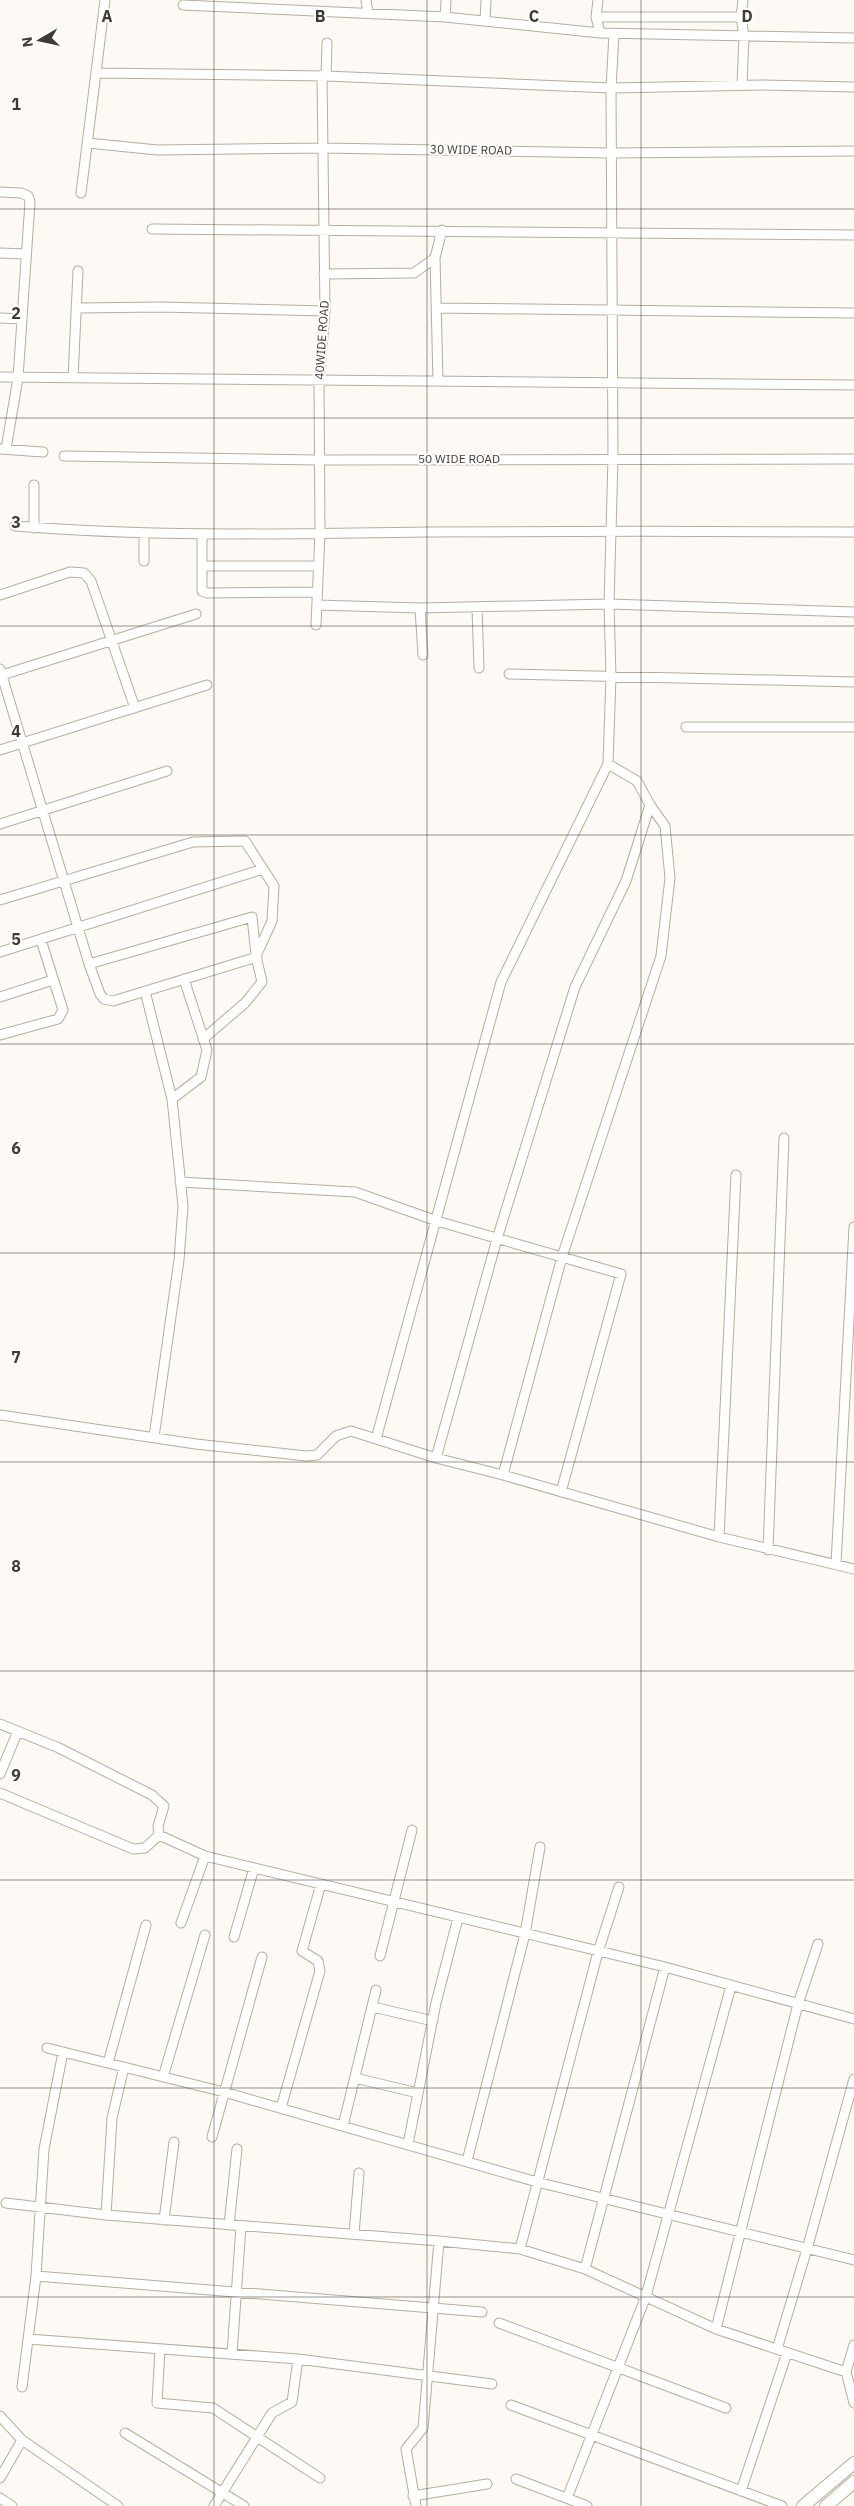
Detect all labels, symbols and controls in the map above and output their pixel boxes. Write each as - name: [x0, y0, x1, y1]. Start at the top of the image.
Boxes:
- text: A: [102, 6, 113, 26]
- text: B: [315, 6, 326, 26]
- text: C: [529, 6, 539, 26]
- text: D: [741, 6, 753, 26]
- north arrow: [15, 15, 65, 65]
- text: N: [17, 36, 37, 48]
- text: 1: [11, 94, 21, 114]
- street label: 30 WIDE ROAD: [430, 141, 512, 158]
- street label: 40WIDE ROAD: [311, 300, 332, 380]
- text: 2: [11, 303, 21, 323]
- street label: 50 WIDE ROAD: [418, 451, 500, 466]
- text: 3: [11, 512, 21, 532]
- text: 4: [11, 721, 21, 741]
- text: 5: [11, 929, 21, 949]
- text: 6: [11, 1138, 21, 1158]
- text: 7: [11, 1347, 21, 1367]
- text: 8: [11, 1556, 21, 1576]
- text: 9: [11, 1765, 21, 1785]

